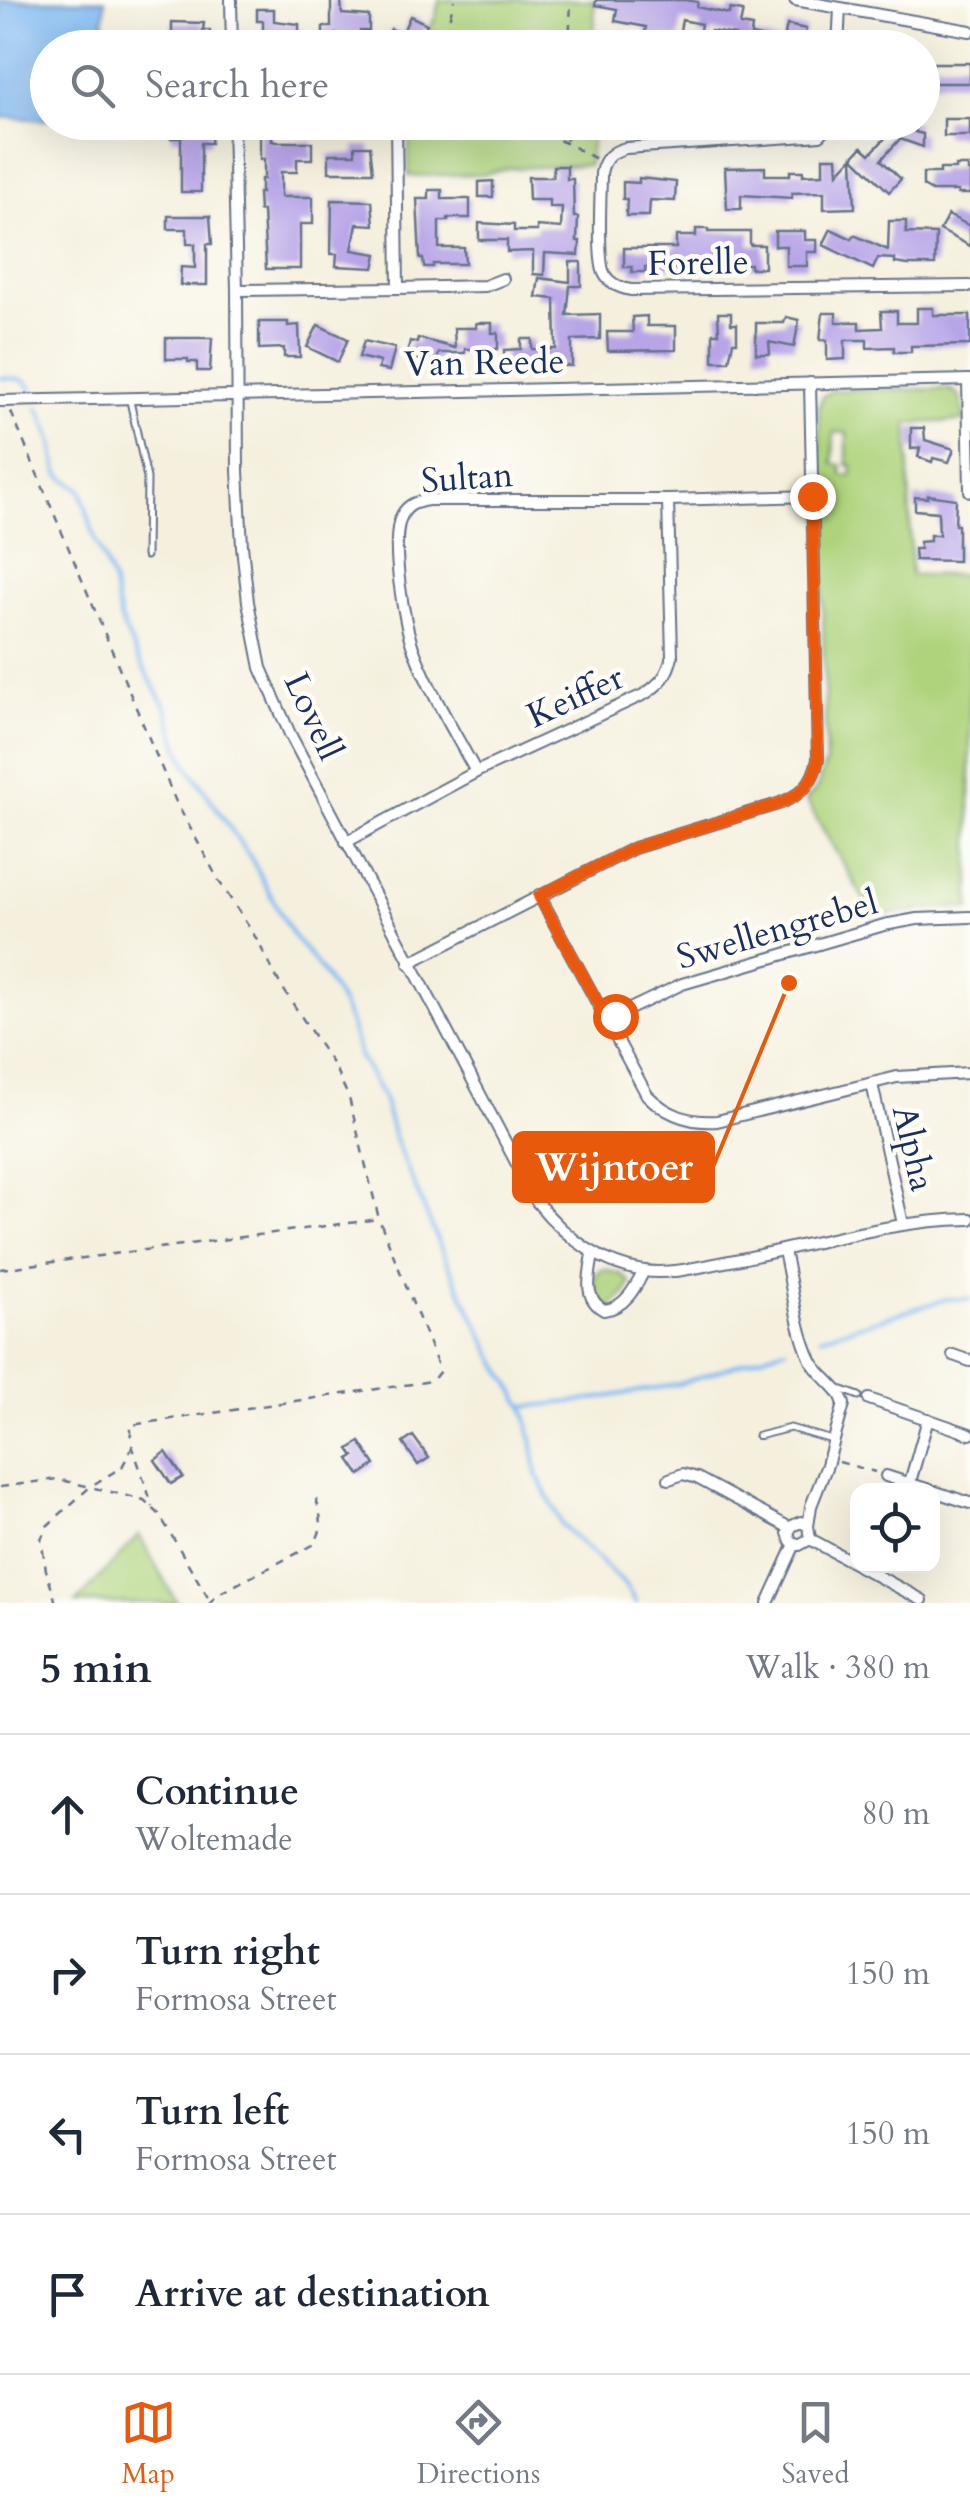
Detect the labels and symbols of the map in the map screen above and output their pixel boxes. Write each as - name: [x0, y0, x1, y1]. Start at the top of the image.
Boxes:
- street label: Forelle: [647, 238, 749, 288]
- street label: Van Reede: [403, 338, 565, 388]
- street label: Sultan: [420, 451, 515, 505]
- route end: [790, 474, 836, 520]
- street label: Keiffer: [519, 654, 632, 740]
- street label: Lovell: [272, 665, 354, 768]
- street label: Swellengrebel: [671, 878, 883, 982]
- route start: [593, 994, 639, 1040]
- street label: Alpha: [880, 1101, 946, 1196]
- callout: Wijntoer: [514, 1133, 713, 1201]
- text: Wijntoer: [534, 1142, 694, 1194]

